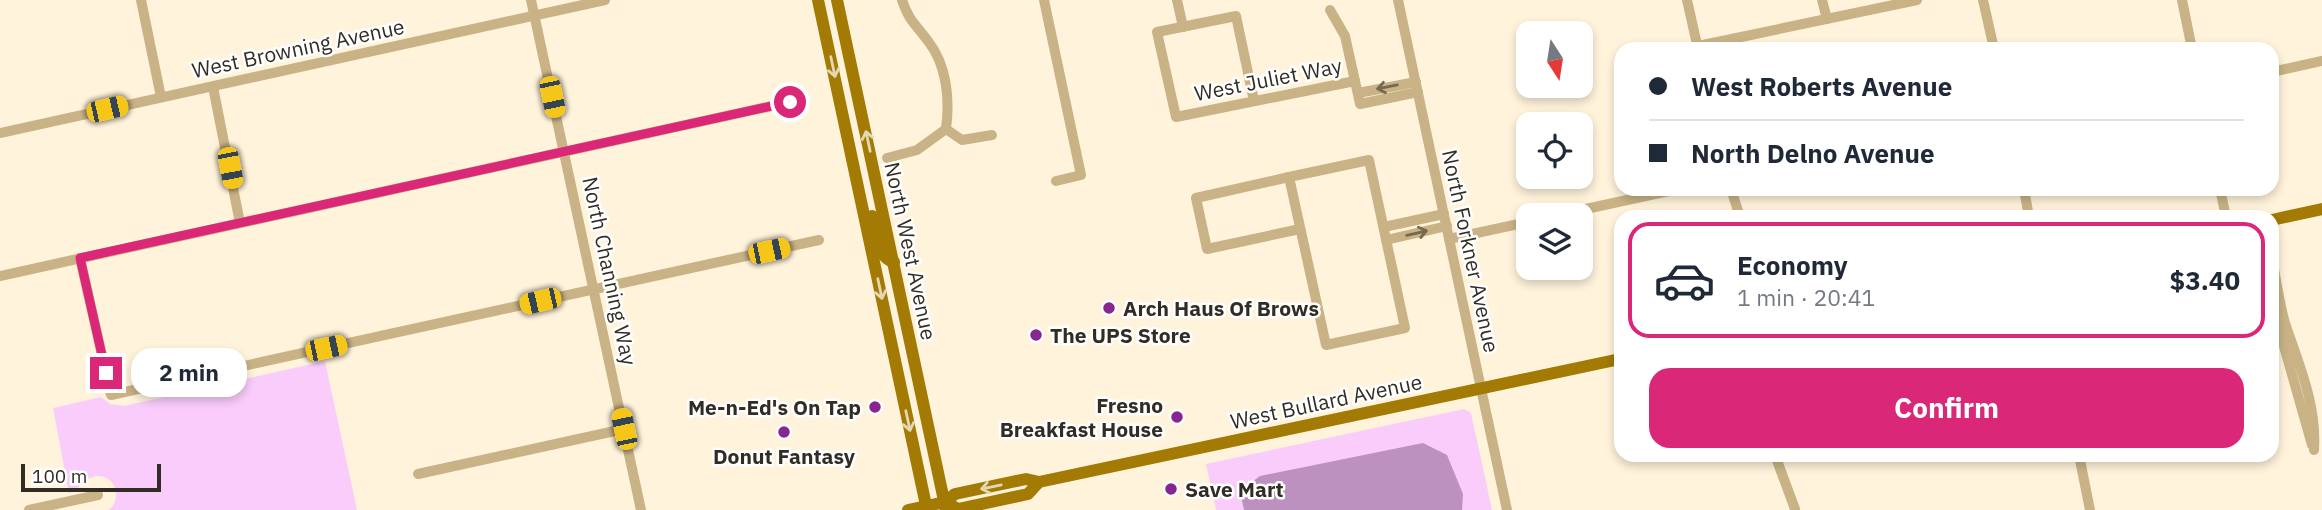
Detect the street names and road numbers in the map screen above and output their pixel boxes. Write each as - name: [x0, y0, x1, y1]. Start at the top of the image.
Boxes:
- street label: West Browning Avenue: [189, 12, 407, 84]
- street label: West Juliet Way: [1192, 51, 1345, 107]
- street label: North Forkner Avenue: [1436, 147, 1506, 355]
- street label: North West Avenue: [878, 160, 944, 342]
- street label: North Channing Way: [576, 174, 644, 368]
- street label: West Bullard Avenue: [1228, 367, 1424, 435]

